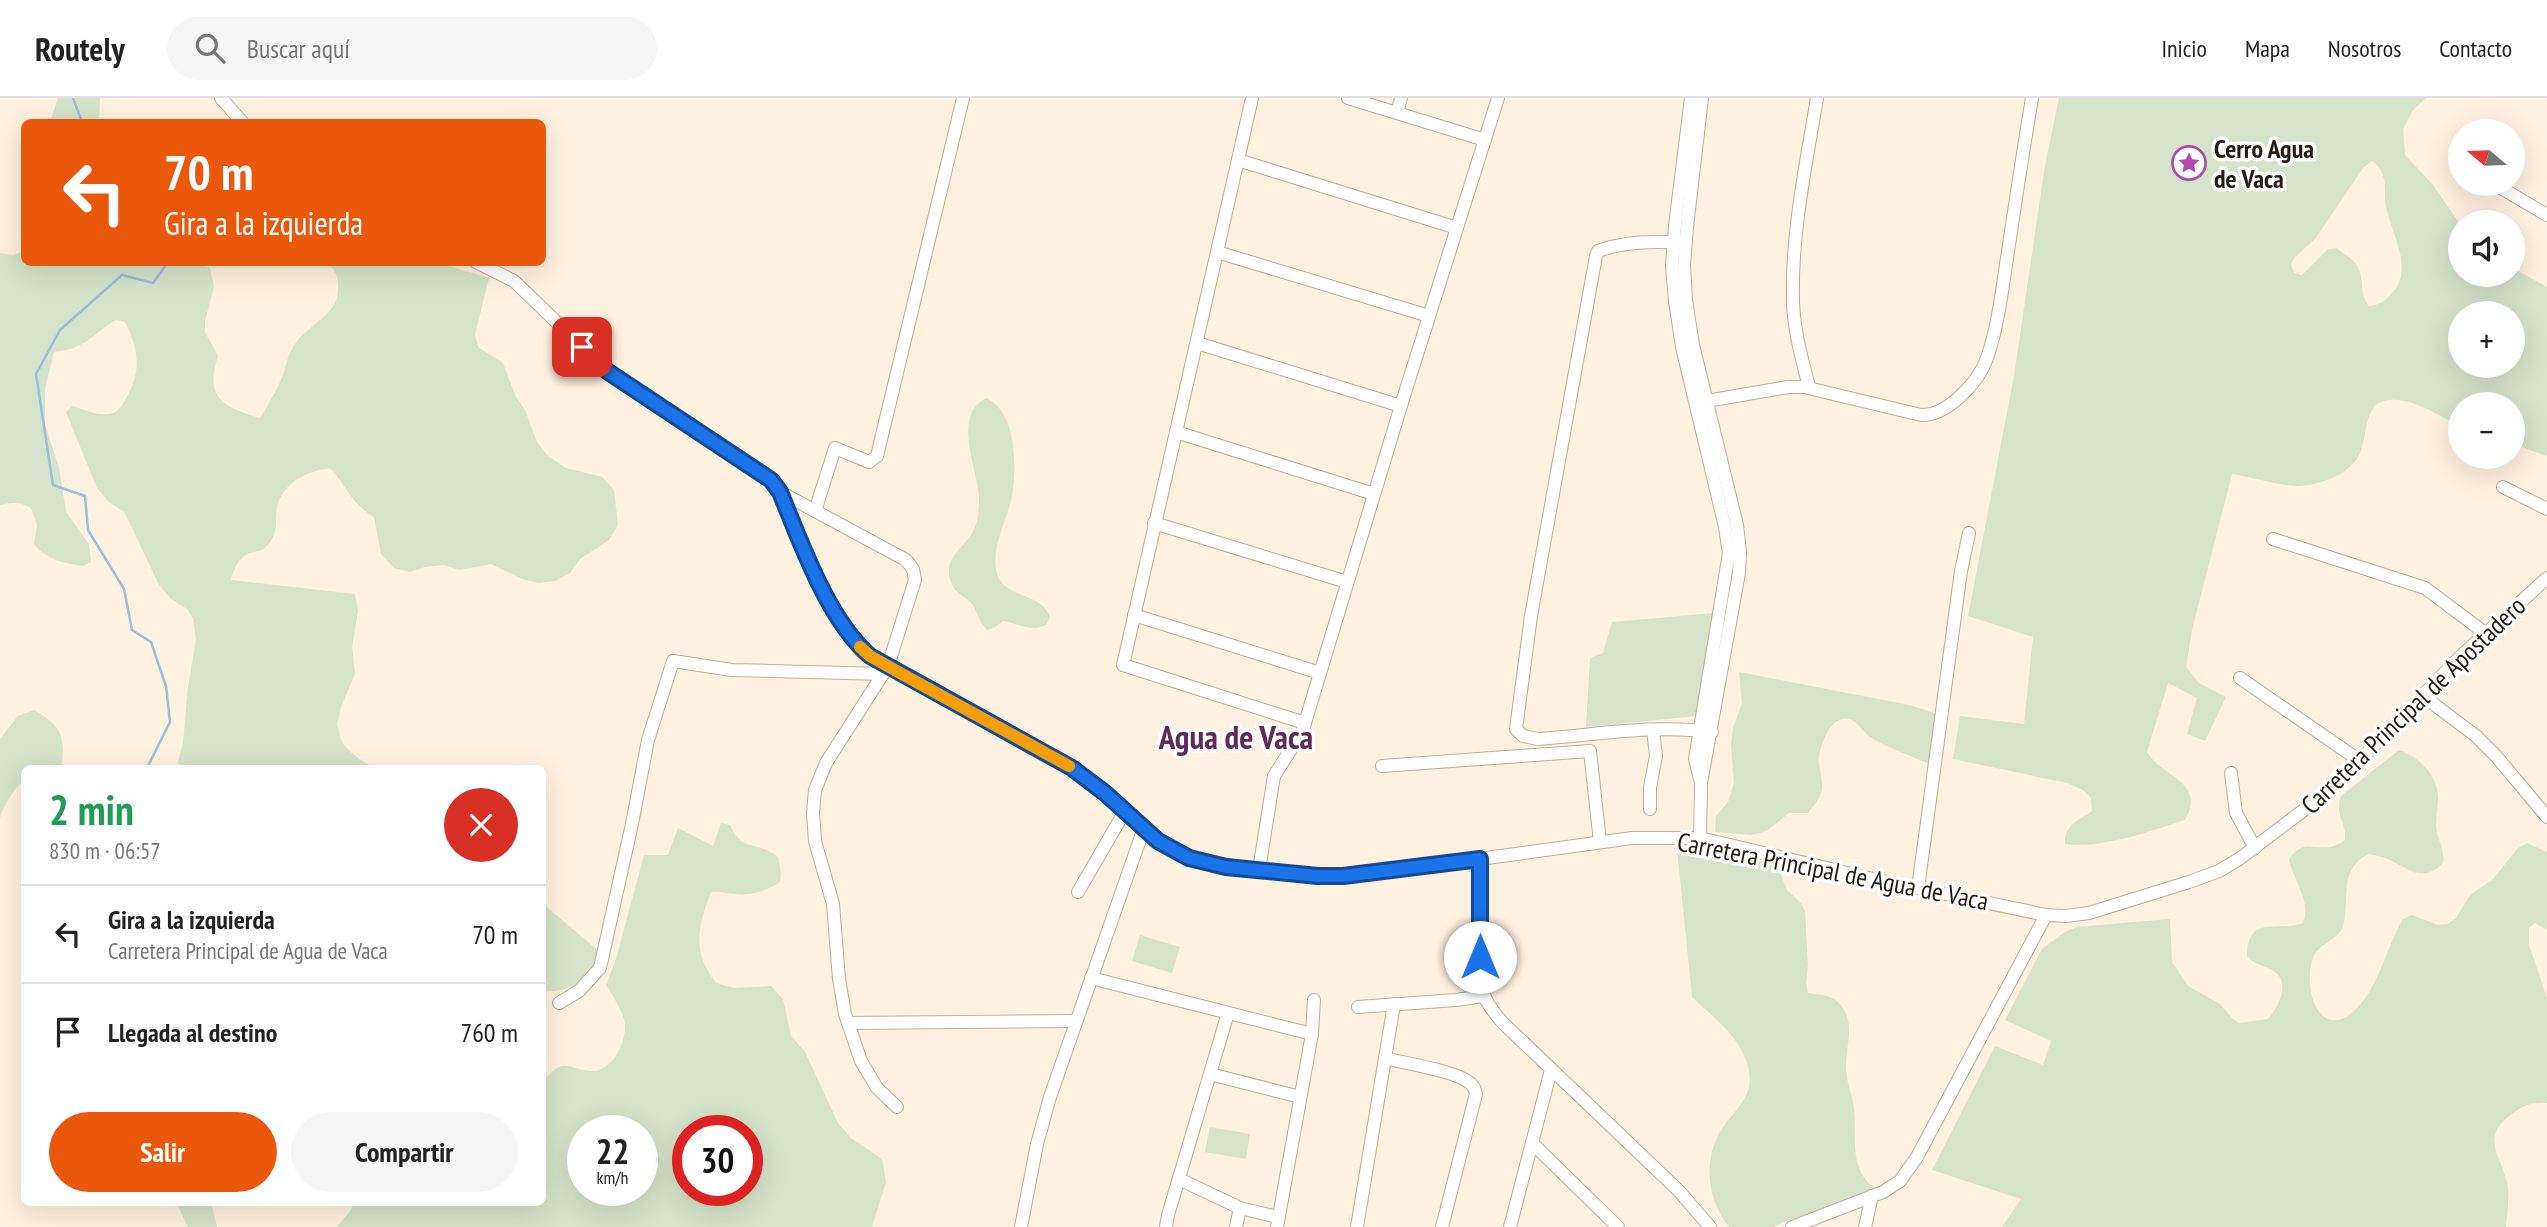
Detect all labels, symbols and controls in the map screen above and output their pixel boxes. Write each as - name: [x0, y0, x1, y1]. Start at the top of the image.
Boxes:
- search box: [167, 17, 657, 80]
- text: Routely: [35, 27, 125, 70]
- icon: search: [191, 29, 229, 67]
- text: Buscar aquí: [247, 32, 350, 65]
- text: Inicio: [2161, 33, 2207, 64]
- text: Mapa: [2245, 33, 2290, 64]
- text: Nosotros: [2328, 33, 2401, 64]
- text: Contacto: [2439, 33, 2512, 64]
- north arrow: [2448, 119, 2525, 196]
- map controls: [2448, 119, 2525, 469]
- place label: Cerro Agua de Vaca: [2214, 132, 2314, 195]
- text: 70 m: [164, 140, 253, 204]
- place icon: Cerro Agua de Vaca: [2170, 144, 2208, 182]
- icon: left: [49, 147, 140, 238]
- text: Gira a la izquierda: [164, 202, 363, 244]
- button: sound: [2448, 210, 2525, 287]
- button: +: [2448, 301, 2525, 378]
- pin: [552, 317, 612, 377]
- icon: arrive: [563, 328, 601, 366]
- button: −: [2448, 392, 2525, 469]
- street label: Carretera Principal de Apostadero: [2294, 589, 2532, 821]
- district label: Agua de Vaca: [1158, 715, 1313, 758]
- text: 2 min: [49, 782, 134, 837]
- button: close: [444, 788, 518, 862]
- street label: Carretera Principal de Agua de Vaca: [1675, 825, 1991, 917]
- text: 830 m · 06:57: [49, 836, 161, 865]
- text: Gira a la izquierda: [108, 903, 275, 936]
- icon: left: [49, 915, 87, 953]
- text: 70 m: [472, 918, 518, 951]
- position arrow: [1443, 920, 1517, 994]
- text: Carretera Principal de Agua de Vaca: [108, 936, 388, 965]
- icon: arrive: [49, 1013, 87, 1051]
- text: Llegada al destino: [108, 1016, 277, 1049]
- text: 760 m: [460, 1016, 518, 1049]
- button: Salir: [49, 1112, 277, 1192]
- button: Compartir: [291, 1112, 518, 1192]
- speed limit sign: 30: [672, 1115, 763, 1206]
- text: 22: [596, 1128, 629, 1174]
- text: km/h: [597, 1166, 628, 1189]

